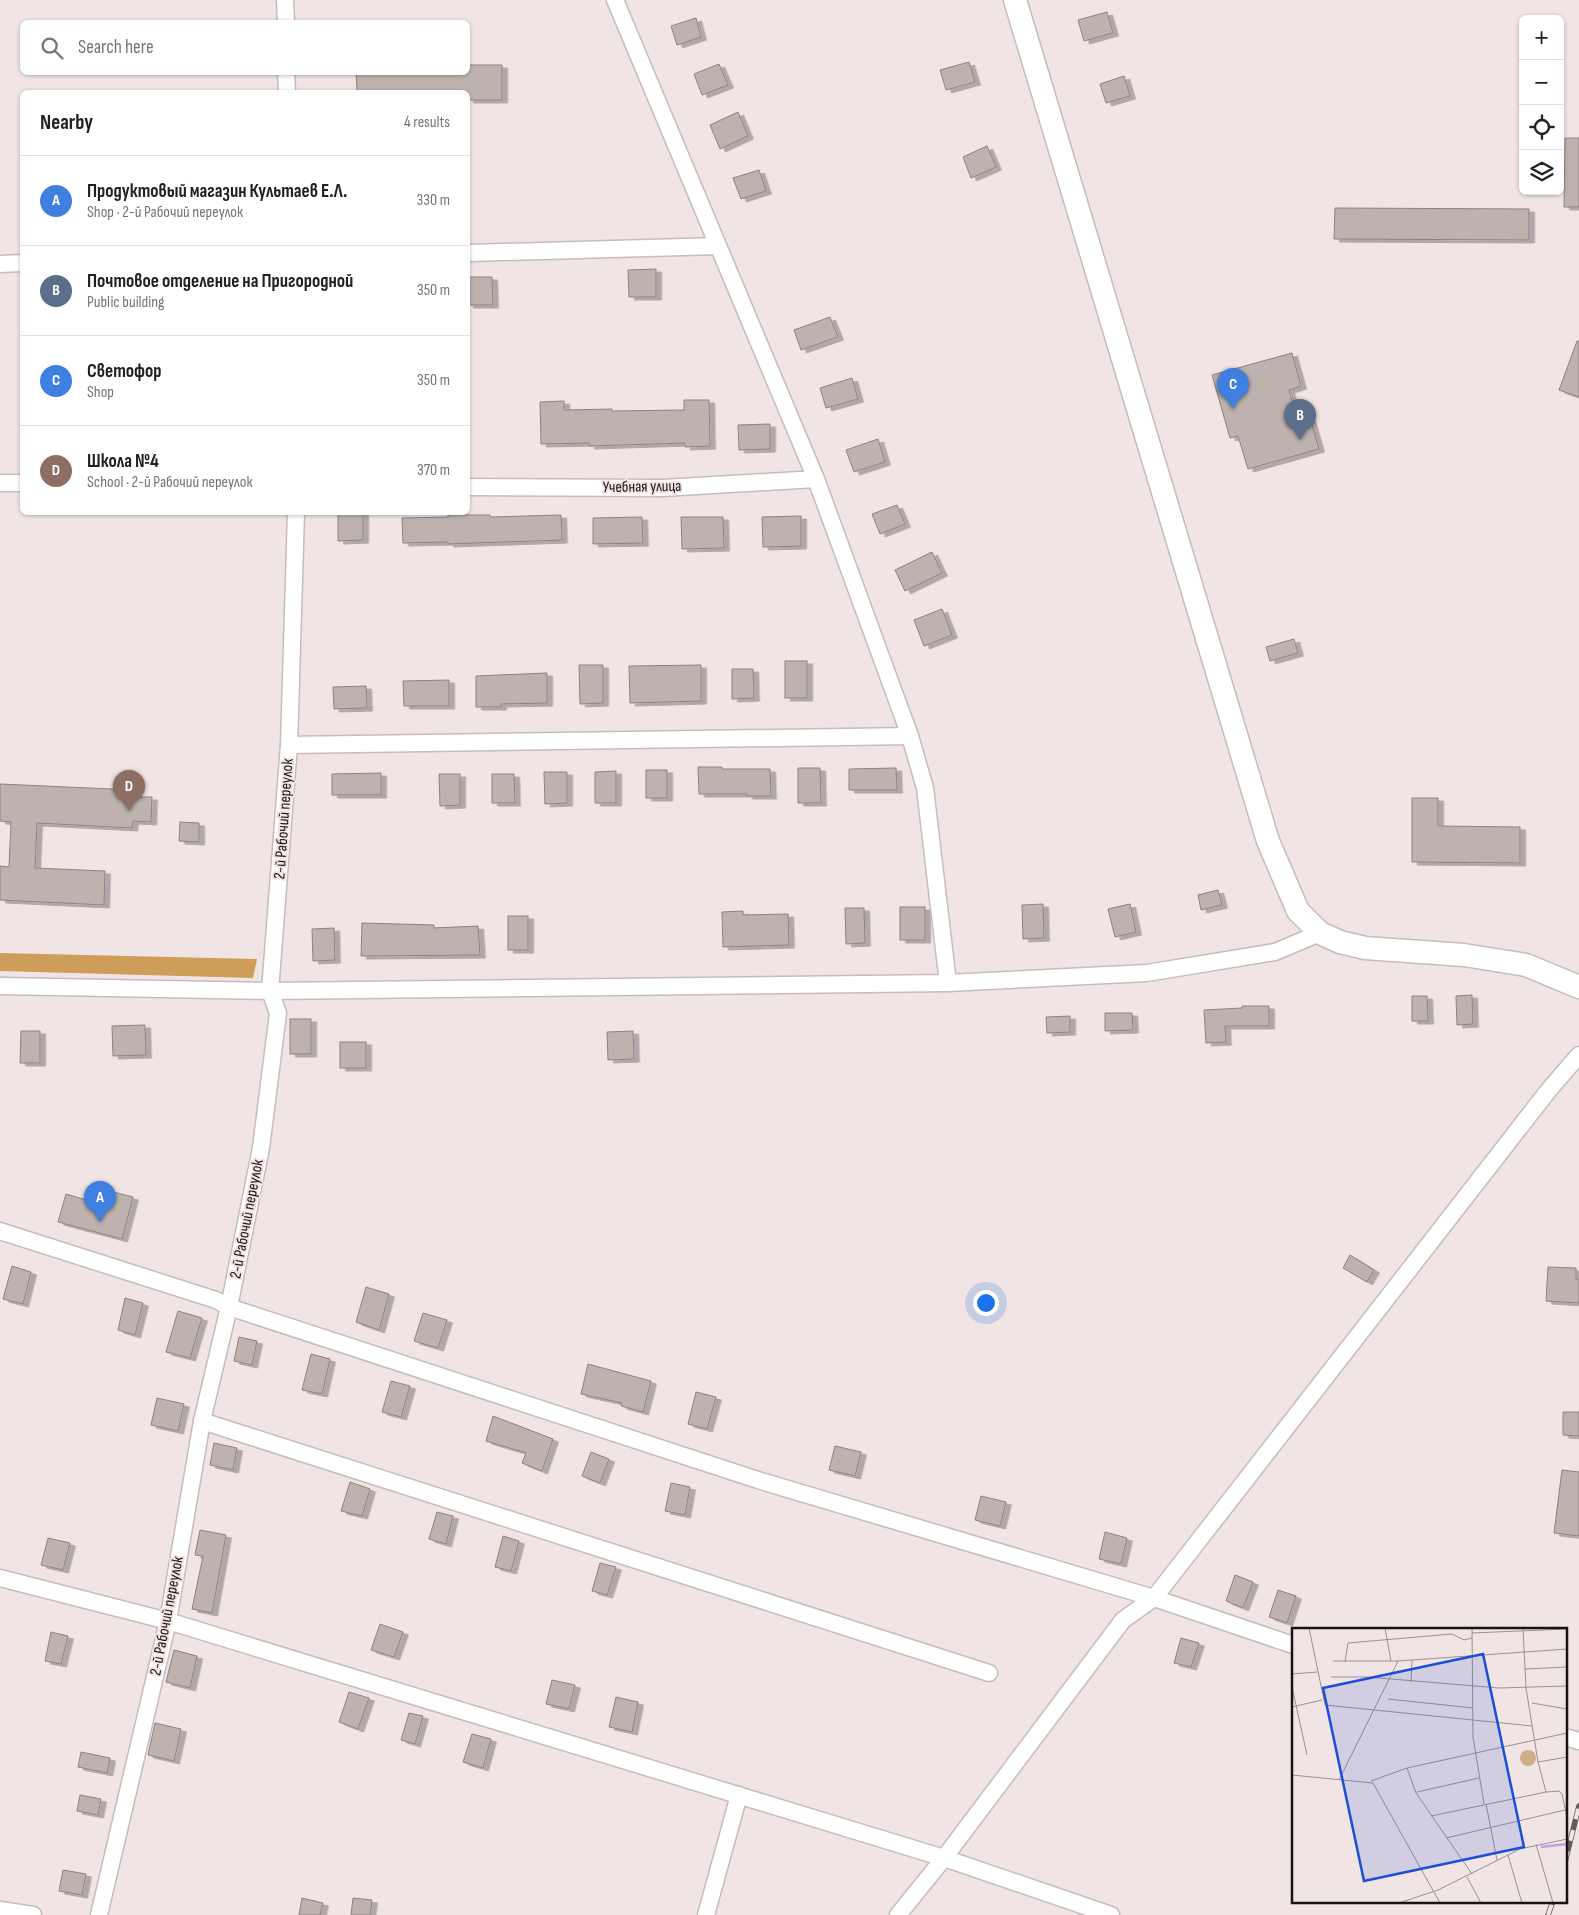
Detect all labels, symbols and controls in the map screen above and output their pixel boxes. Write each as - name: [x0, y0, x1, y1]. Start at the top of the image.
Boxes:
- map controls: [1519, 15, 1564, 195]
- button: +: [1519, 15, 1564, 60]
- search box: [20, 20, 470, 75]
- icon: search: [38, 34, 66, 62]
- text: Search here: [78, 36, 154, 59]
- button: −: [1519, 60, 1564, 105]
- button: locate: [1519, 105, 1564, 150]
- text: Nearby: [40, 110, 93, 135]
- text: 4 results: [404, 113, 450, 132]
- button: layers: [1519, 150, 1564, 195]
- text: Продуктовый магазин Культаев Е.Л.: [87, 180, 347, 203]
- text: A: [52, 191, 60, 210]
- text: 330 m: [417, 191, 450, 210]
- text: Shop · 2-й Рабочий переулок: [87, 203, 243, 222]
- text: Почтовое отделение на Пригородной: [87, 270, 353, 293]
- text: B: [52, 281, 60, 300]
- text: 350 m: [417, 281, 450, 300]
- text: Public building: [87, 293, 164, 312]
- text: Светофор: [87, 360, 162, 383]
- pin: C: [1217, 368, 1249, 409]
- text: C: [52, 371, 60, 390]
- text: 350 m: [417, 371, 450, 390]
- text: Shop: [87, 383, 114, 402]
- pin: B: [1284, 399, 1316, 440]
- text: Школа №4: [87, 450, 159, 473]
- text: D: [52, 461, 60, 480]
- text: 370 m: [417, 461, 450, 480]
- text: School · 2-й Рабочий переулок: [87, 473, 252, 492]
- street label: Учебная улица: [602, 477, 682, 497]
- street label: 2-й Рабочий переулок: [270, 757, 298, 880]
- pin: D: [113, 770, 145, 811]
- street label: 2-й Рабочий переулок: [226, 1157, 268, 1280]
- pin: A: [84, 1181, 116, 1222]
- your location: [973, 1290, 999, 1316]
- street label: 2-й Рабочий переулок: [146, 1554, 188, 1677]
- inset map: [1292, 1628, 1566, 1902]

